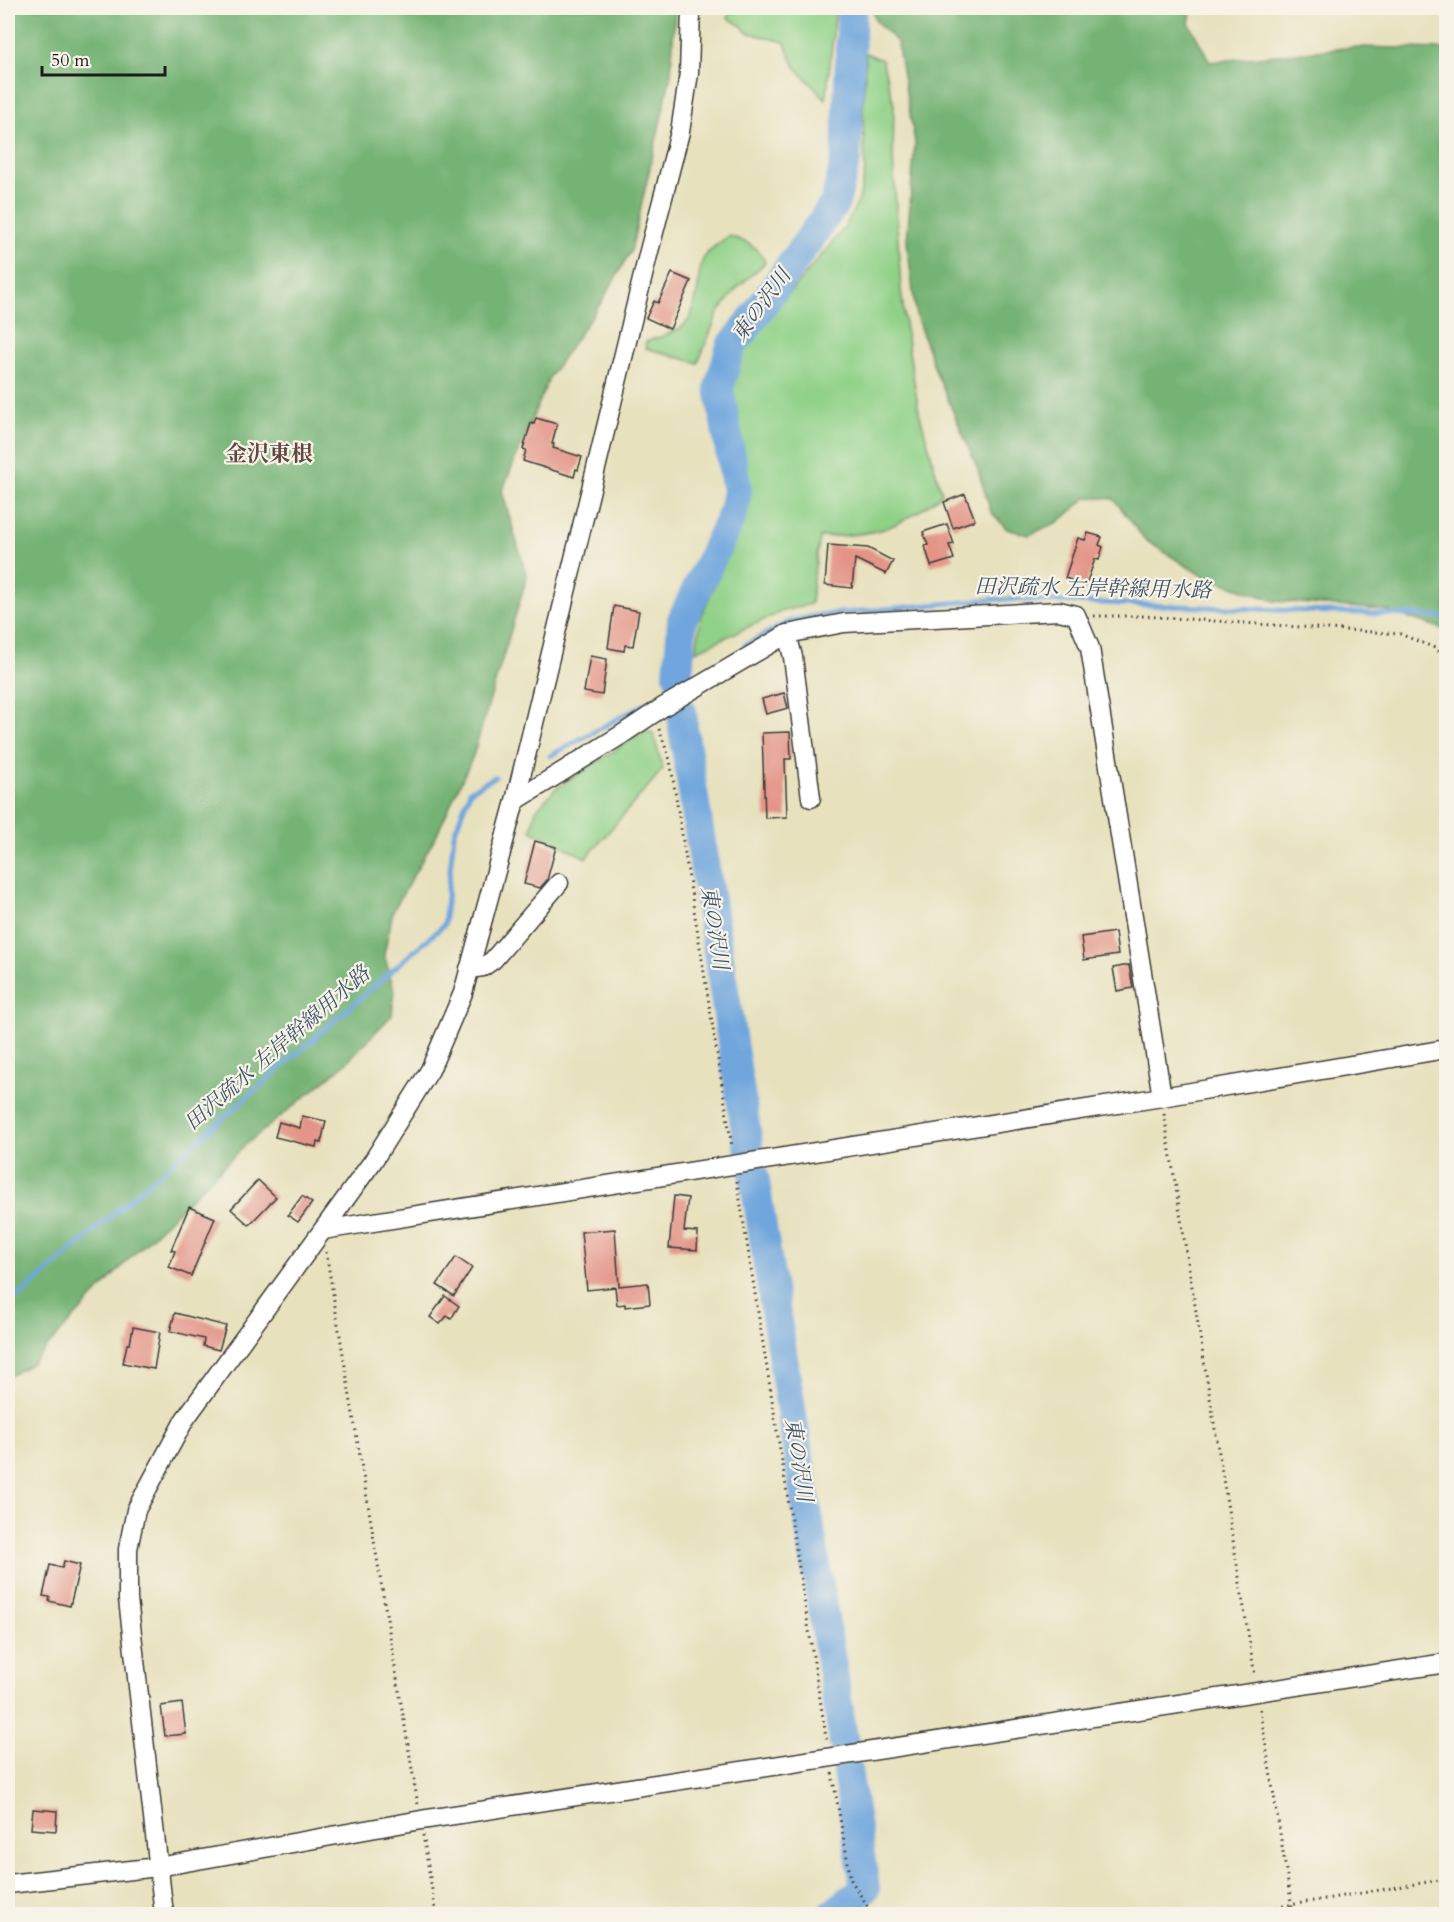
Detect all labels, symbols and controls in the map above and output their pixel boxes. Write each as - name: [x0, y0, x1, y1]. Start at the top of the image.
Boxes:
- scale bar: [42, 39, 165, 77]
- text: 50 m: [51, 48, 90, 73]
- water label: 東の沢川: [725, 261, 799, 348]
- district label: 金沢東根: [225, 439, 313, 469]
- water label: 田沢疏水 左岸幹線用水路: [974, 572, 1214, 605]
- water label: 東の沢川: [694, 884, 736, 974]
- water label: 田沢疏水 左岸幹線用水路: [178, 958, 378, 1137]
- water label: 東の沢川: [778, 1416, 820, 1506]

